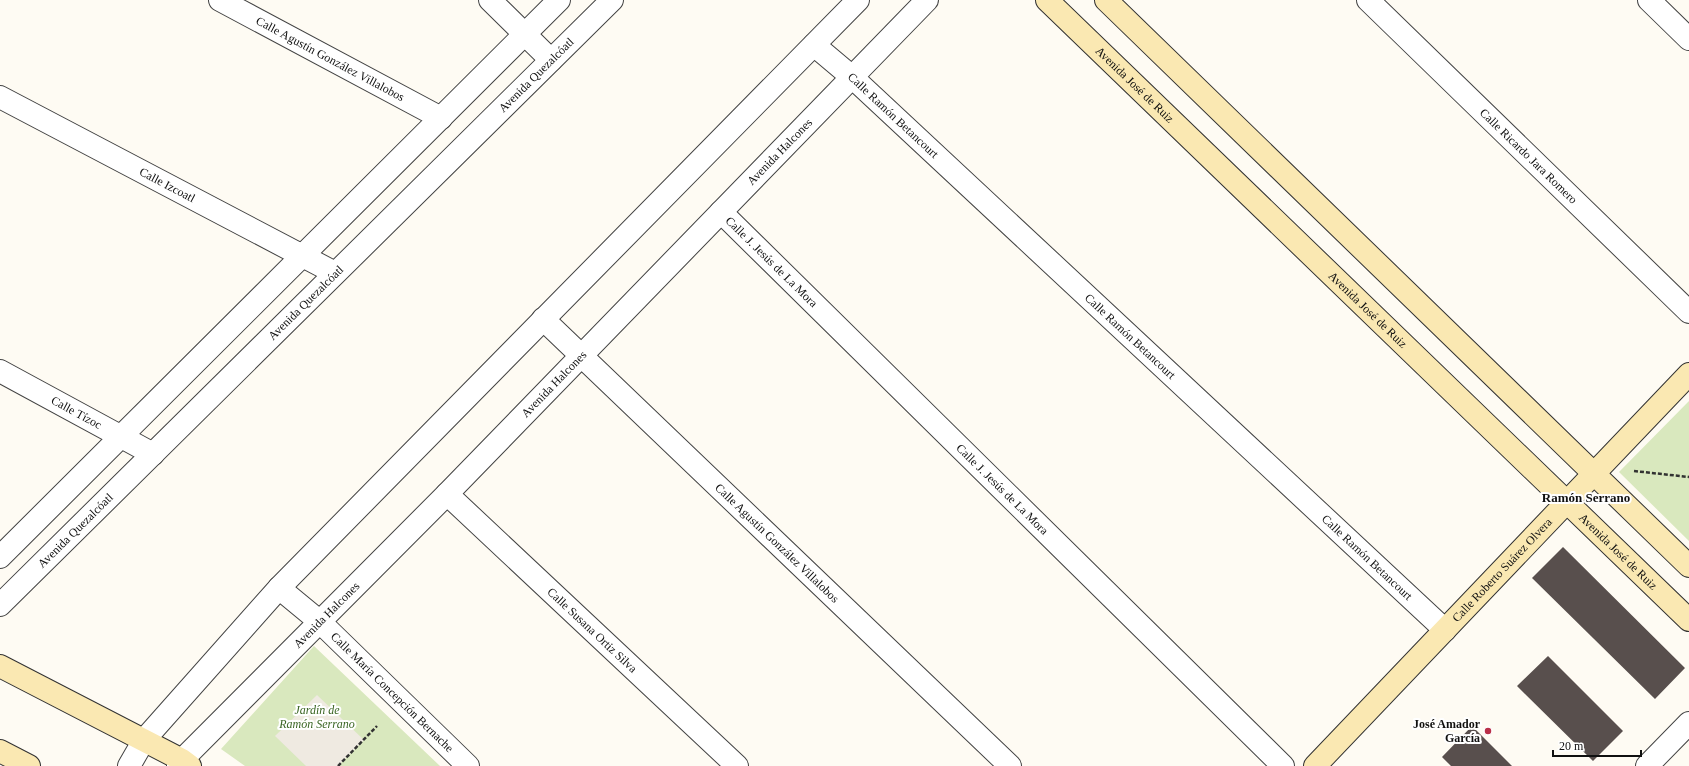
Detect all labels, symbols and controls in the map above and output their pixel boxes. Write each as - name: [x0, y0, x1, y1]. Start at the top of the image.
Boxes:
- street label: Calle Agustín González Villalobos: [254, 14, 407, 104]
- street label: Avenida Quezalcóatl: [496, 34, 577, 115]
- street label: Avenida José de Ruiz: [1093, 44, 1177, 126]
- street label: Calle Ramón Betancourt: [845, 70, 942, 161]
- street label: Calle Ricardo Jara Romero: [1477, 106, 1580, 207]
- street label: Avenida Halcones: [744, 115, 815, 188]
- street label: Calle Izcoatl: [137, 165, 198, 206]
- street label: Calle J. Jesús de La Mora: [723, 214, 821, 311]
- street label: Avenida Quezalcóatl: [265, 262, 347, 343]
- street label: Avenida José de Ruiz: [1326, 269, 1410, 351]
- street label: Calle Ramón Betancourt: [1082, 291, 1179, 382]
- street label: Avenida Halcones: [518, 348, 590, 420]
- street label: Calle Tízoc: [49, 393, 104, 432]
- street label: Calle J. Jesús de La Mora: [953, 441, 1052, 538]
- street label: Calle Agustín González Villalobos: [712, 481, 842, 606]
- street label: Avenida Quezalcóatl: [35, 490, 116, 571]
- district label: Ramón Serrano: [1542, 490, 1630, 505]
- street label: Avenida José de Ruiz: [1576, 511, 1660, 593]
- street label: Calle Ramón Betancourt: [1319, 512, 1416, 603]
- street label: Calle Roberto Suárez Olvera: [1449, 515, 1555, 625]
- street label: Avenida Halcones: [291, 579, 363, 651]
- street label: Calle Susana Ortiz Silva: [544, 585, 640, 676]
- street label: Calle María Concepción Bernache: [328, 629, 456, 755]
- park label: Jardín de Ramón Serrano: [278, 703, 355, 731]
- place label: José Amador García: [1413, 717, 1481, 745]
- marker: José Amador García: [1483, 726, 1493, 736]
- scale bar: [1553, 732, 1641, 758]
- text: 20 m: [1559, 739, 1584, 753]

